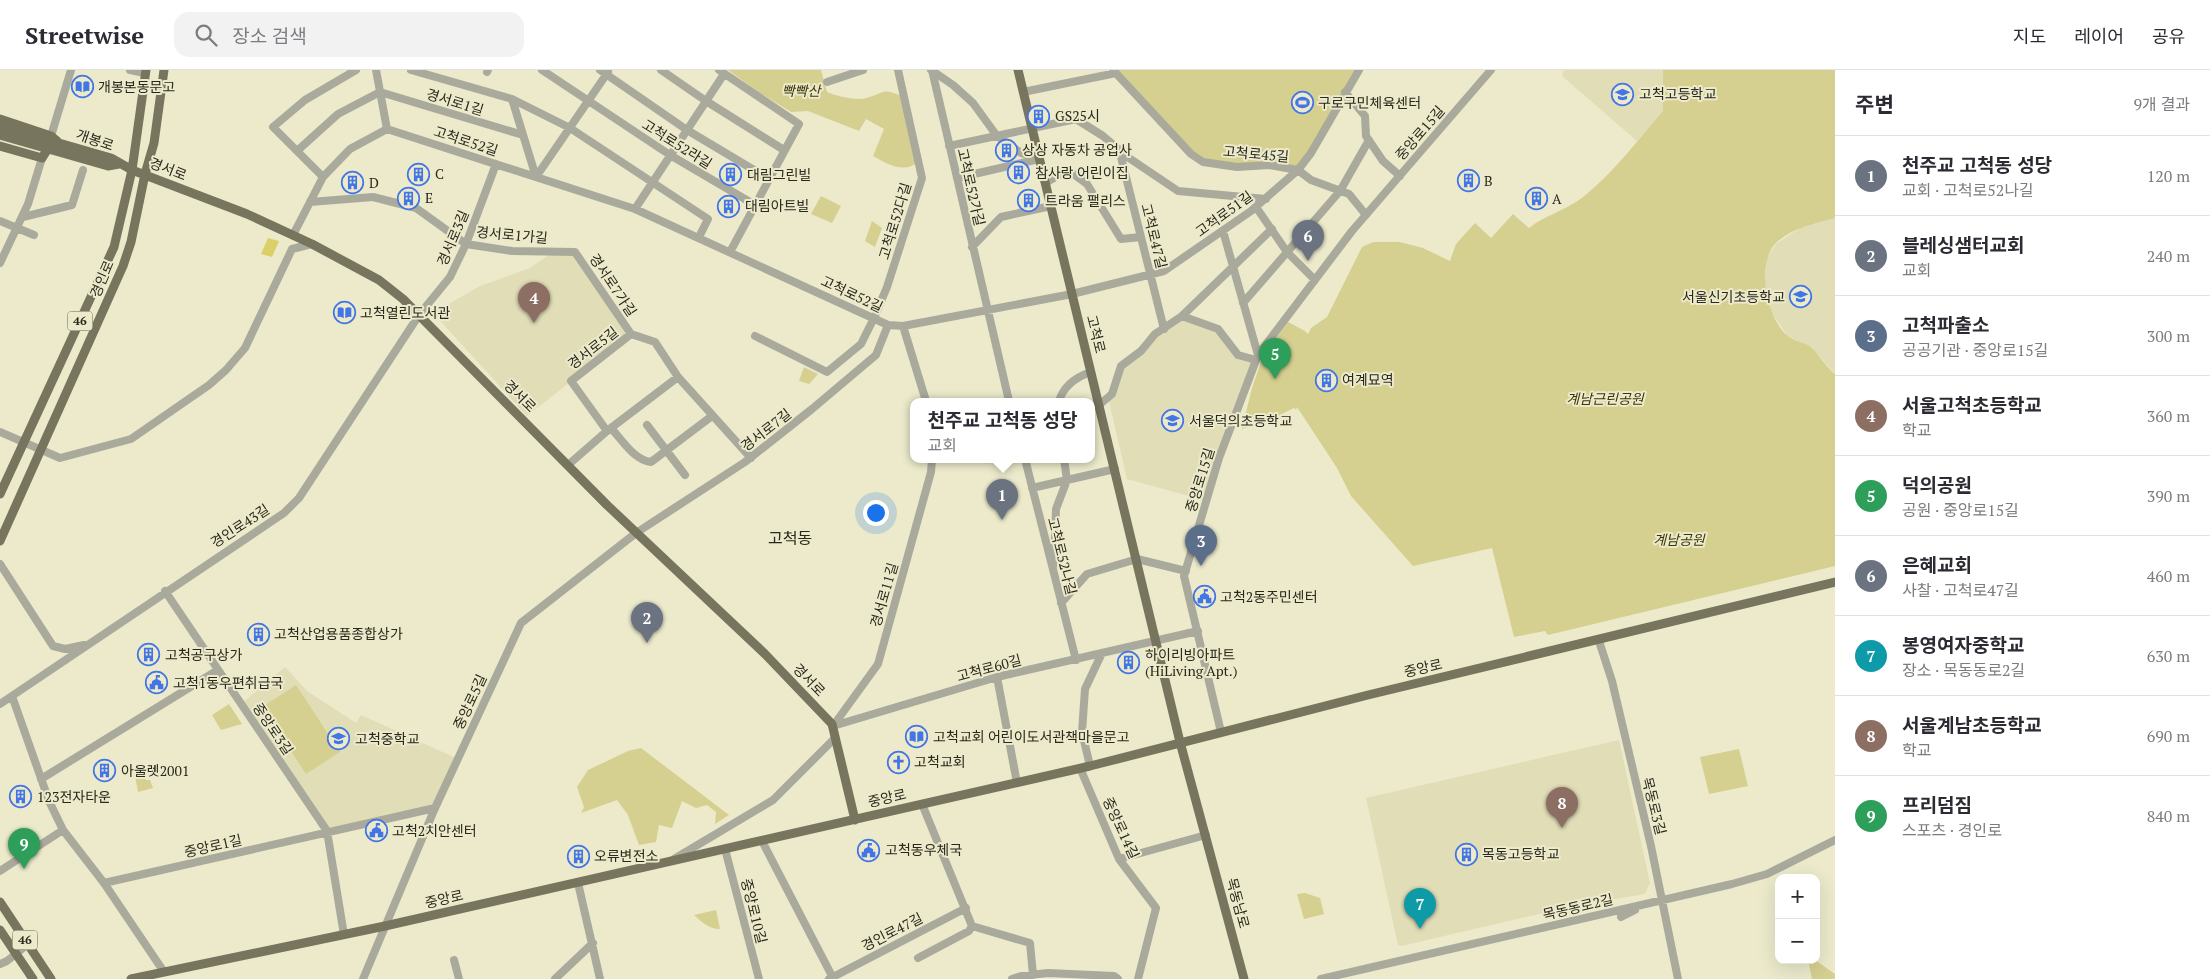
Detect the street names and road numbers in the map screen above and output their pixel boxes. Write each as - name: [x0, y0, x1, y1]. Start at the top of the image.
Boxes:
- street label: 경서로1길: [424, 84, 486, 119]
- street label: 중앙로15길: [1391, 101, 1449, 164]
- street label: 고척로52라길: [639, 115, 716, 173]
- street label: 고척로52길: [432, 121, 501, 160]
- street label: 개봉로: [74, 124, 117, 155]
- street label: 고척로45길: [1222, 141, 1290, 166]
- street label: 고척로52가길: [953, 146, 990, 228]
- street label: 경서로: [147, 153, 190, 184]
- street label: 고척로52다길: [874, 180, 915, 262]
- street label: 고척로51길: [1191, 186, 1256, 241]
- street label: 고척로47길: [1137, 201, 1172, 270]
- street label: 경서로3길: [432, 207, 473, 269]
- street label: 경서로1가길: [475, 222, 549, 247]
- street label: 경서로7가길: [585, 250, 641, 320]
- street label: 경인로: [85, 257, 118, 300]
- street label: 고척로52길: [818, 271, 886, 316]
- road number: 46: [68, 312, 92, 330]
- street label: 고척로: [1083, 313, 1110, 355]
- street label: 경서로5길: [564, 322, 622, 373]
- street label: 경서로: [500, 375, 541, 416]
- street label: 경서로7길: [737, 404, 795, 455]
- street label: 중앙로15길: [1181, 445, 1218, 514]
- street label: 경인로43길: [207, 500, 273, 552]
- street label: 고척로52나길: [1044, 515, 1081, 597]
- street label: 경서로11길: [865, 560, 902, 629]
- street label: 고척로60길: [954, 650, 1023, 685]
- street label: 중앙로: [1402, 654, 1444, 681]
- street label: 경서로: [789, 659, 830, 700]
- street label: 중앙로5길: [448, 671, 491, 733]
- street label: 중앙로3길: [249, 699, 298, 758]
- street label: 목동로3길: [1638, 775, 1671, 837]
- street label: 중앙로: [866, 784, 908, 811]
- street label: 중앙로14길: [1099, 794, 1144, 862]
- street label: 중앙로1길: [182, 830, 244, 861]
- street label: 중앙로10길: [737, 876, 772, 945]
- street label: 목동남로: [1223, 876, 1254, 930]
- street label: 중앙로: [423, 885, 465, 912]
- street label: 목동동로2길: [1541, 889, 1615, 924]
- street label: 경인로47길: [858, 908, 926, 955]
- road number: 46: [12, 930, 38, 950]

